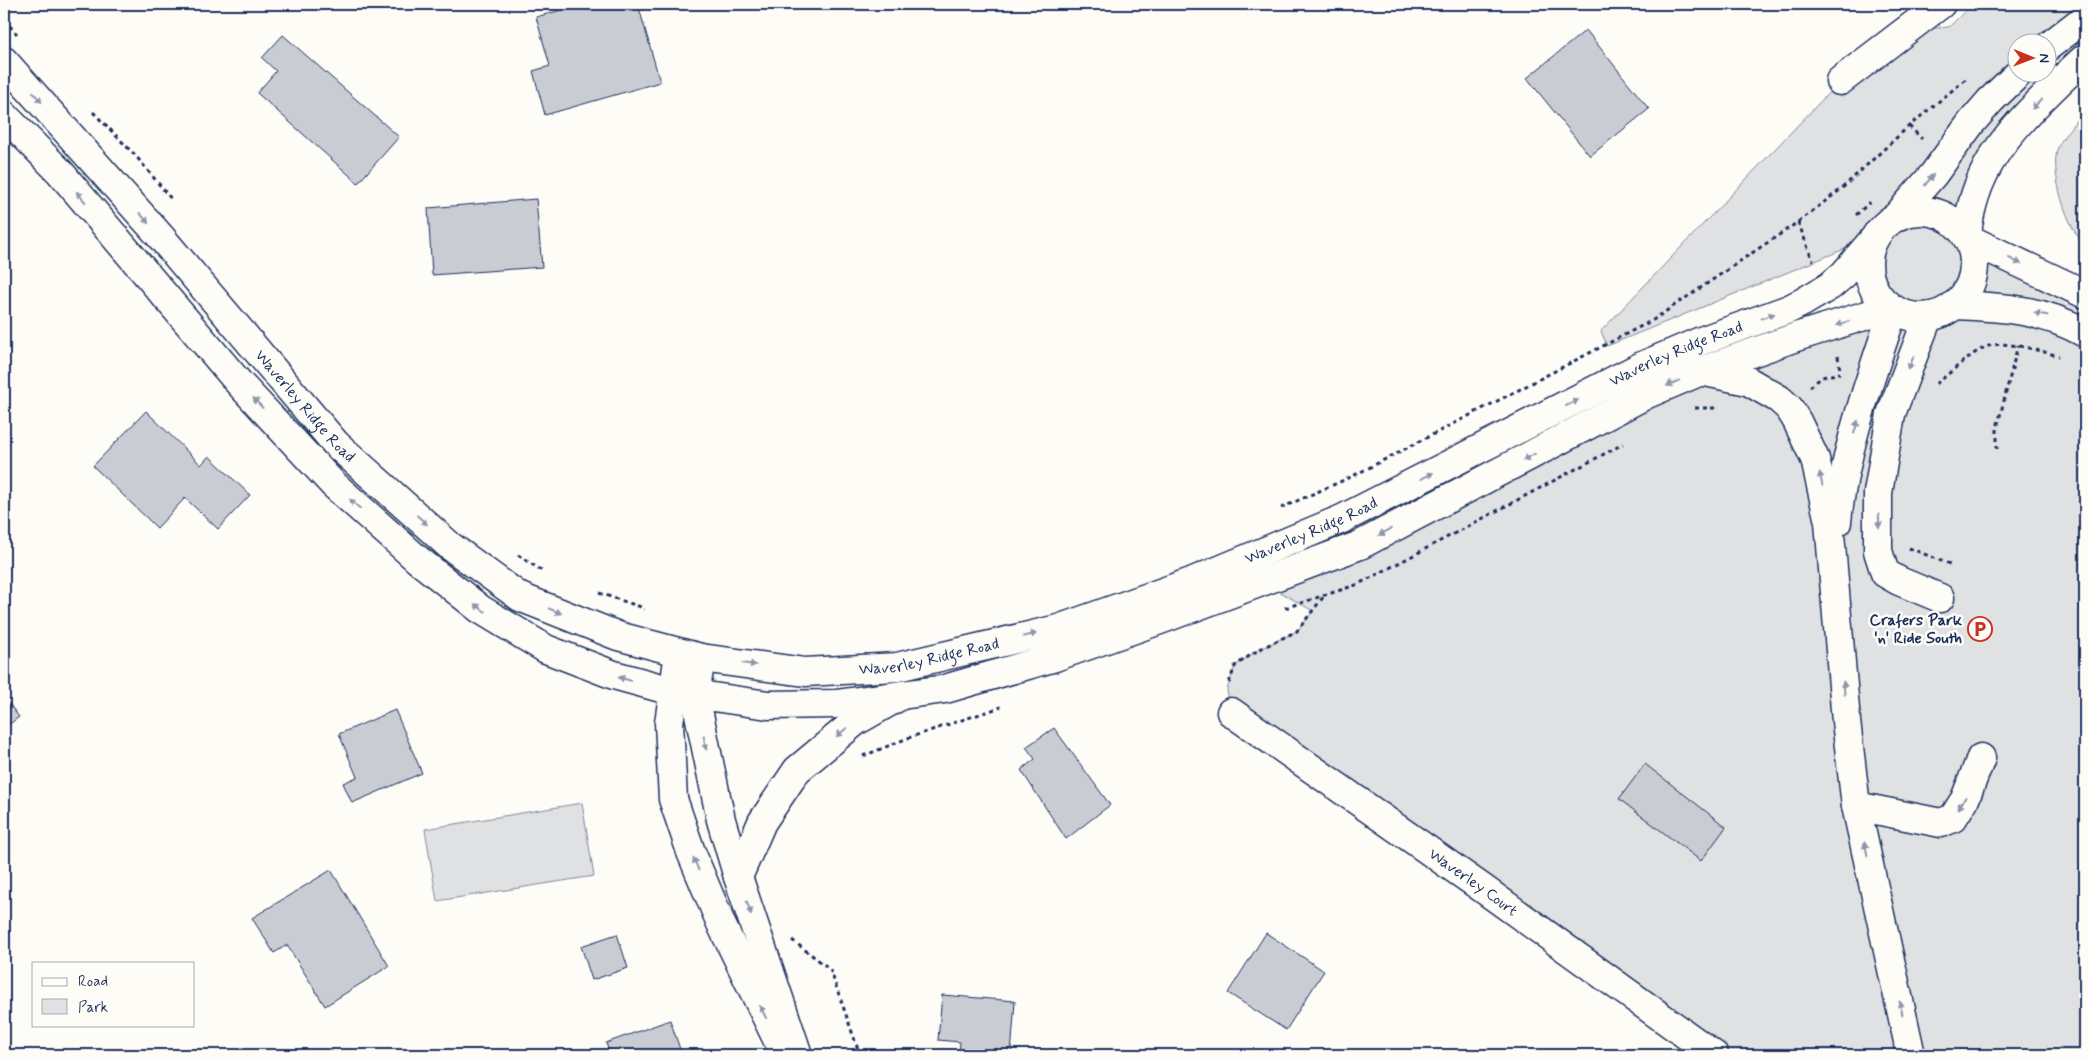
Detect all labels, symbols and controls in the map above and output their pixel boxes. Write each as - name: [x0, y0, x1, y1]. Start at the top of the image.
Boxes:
- north arrow: [2006, 32, 2056, 82]
- text: N: [2035, 53, 2053, 63]
- one-way arrow: [31, 90, 43, 102]
- one-way arrow: [2031, 98, 2043, 110]
- one-way arrow: [1924, 173, 1935, 186]
- one-way arrow: [75, 191, 86, 204]
- one-way arrow: [139, 212, 150, 225]
- one-way arrow: [2008, 257, 2022, 265]
- one-way arrow: [2033, 310, 2048, 318]
- one-way arrow: [1761, 312, 1776, 319]
- street label: Waverley Ridge Road: [1606, 316, 1746, 391]
- one-way arrow: [1835, 319, 1850, 327]
- street label: Waverley Ridge Road: [250, 345, 360, 467]
- one-way arrow: [1907, 356, 1915, 371]
- one-way arrow: [1666, 379, 1680, 387]
- one-way arrow: [252, 397, 264, 409]
- one-way arrow: [1565, 399, 1579, 407]
- one-way arrow: [1853, 420, 1861, 435]
- one-way arrow: [1522, 452, 1535, 461]
- one-way arrow: [1816, 470, 1824, 486]
- one-way arrow: [1420, 472, 1434, 480]
- street label: Waverley Ridge Road: [1241, 492, 1381, 569]
- one-way arrow: [350, 498, 362, 510]
- one-way arrow: [1875, 513, 1883, 529]
- one-way arrow: [415, 514, 427, 526]
- one-way arrow: [1378, 528, 1392, 536]
- one-way arrow: [473, 603, 486, 613]
- one-way arrow: [548, 607, 563, 615]
- place label: Crafers Park 'n' Ride South: [1870, 610, 1963, 649]
- parking icon: Crafers Park 'n' Ride South: [1967, 616, 1993, 642]
- one-way arrow: [1022, 631, 1037, 639]
- street label: Waverley Ridge Road: [858, 633, 1001, 680]
- one-way arrow: [741, 660, 757, 668]
- one-way arrow: [617, 674, 632, 682]
- one-way arrow: [1840, 680, 1848, 696]
- one-way arrow: [836, 726, 848, 737]
- one-way arrow: [701, 735, 709, 751]
- one-way arrow: [1958, 797, 1967, 810]
- one-way arrow: [1862, 841, 1870, 856]
- street label: Waverley Court: [1425, 843, 1522, 921]
- one-way arrow: [692, 856, 700, 871]
- one-way arrow: [746, 901, 753, 916]
- legend: [32, 962, 195, 1026]
- text: Road: [78, 972, 108, 992]
- text: Park: [78, 998, 108, 1018]
- one-way arrow: [1897, 1000, 1905, 1015]
- one-way arrow: [759, 1005, 767, 1019]

